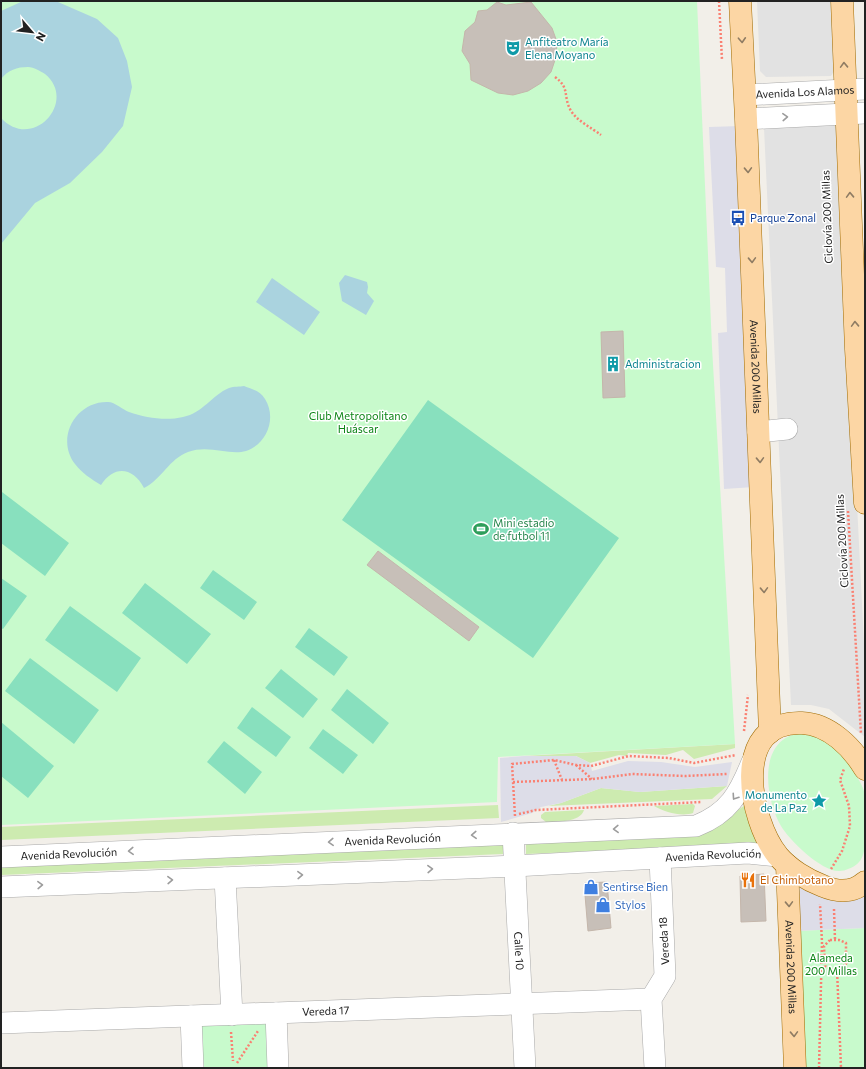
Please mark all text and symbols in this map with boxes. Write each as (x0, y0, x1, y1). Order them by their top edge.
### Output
north arrow (12, 12, 52, 52)
text: N (34, 30, 49, 44)
place label: Anfiteatro María Elena Moyano (525, 35, 609, 61)
one-way arrow (737, 37, 746, 43)
theatre icon: Anfiteatro María Elena Moyano (504, 39, 522, 57)
one-way arrow (840, 62, 849, 68)
street label: Avenida Los Alamos (755, 83, 855, 100)
one-way arrow (782, 113, 788, 121)
one-way arrow (744, 167, 753, 173)
street label: Ciclovía 200 Millas (818, 170, 835, 264)
one-way arrow (846, 192, 855, 198)
bus stop icon: Parque Zonal (729, 209, 747, 227)
place label: Parque Zonal (750, 211, 816, 224)
one-way arrow (748, 257, 756, 263)
street label: Avenida 200 Millas (748, 319, 765, 414)
one-way arrow (851, 321, 859, 327)
building icon: Administracion (604, 355, 622, 373)
place label: Administracion (625, 357, 701, 370)
park label: Club Metropolitano Huáscar (309, 409, 408, 435)
one-way arrow (755, 457, 764, 463)
street label: Ciclovía 200 Millas (833, 494, 850, 588)
place label: Mini estadio de futbol 11 (493, 516, 555, 542)
sports icon: Mini estadio de futbol 11 (472, 520, 490, 538)
one-way arrow (760, 587, 769, 593)
place label: Monumento de La Paz (745, 788, 808, 814)
place icon: Monumento de La Paz (810, 792, 828, 810)
one-way arrow (732, 793, 740, 800)
one-way arrow (613, 825, 619, 833)
street label: Avenida Revolución (344, 830, 441, 848)
one-way arrow (471, 831, 477, 840)
one-way arrow (328, 837, 334, 846)
street label: Avenida Revolución (20, 845, 117, 862)
one-way arrow (128, 846, 134, 855)
street label: Avenida Revolución (665, 846, 762, 864)
one-way arrow (427, 865, 433, 873)
one-way arrow (297, 870, 303, 879)
restaurant icon: El Chimbotano (739, 871, 757, 889)
place label: El Chimbotano (760, 873, 834, 886)
one-way arrow (167, 876, 173, 884)
shop icon: Sentirse Bien (582, 878, 600, 896)
place label: Sentirse Bien (603, 880, 668, 893)
one-way arrow (37, 881, 43, 890)
shop icon: Stylos (594, 896, 612, 914)
place label: Stylos (615, 898, 646, 911)
one-way arrow (784, 901, 793, 907)
street label: Vereda 18 (656, 916, 671, 965)
street label: Avenida 200 Millas (783, 920, 800, 1014)
street label: Calle 10 (512, 931, 527, 970)
park label: Alameda 200 Millas (805, 951, 857, 977)
street label: Vereda 17 (302, 1003, 350, 1018)
one-way arrow (790, 1031, 798, 1037)

